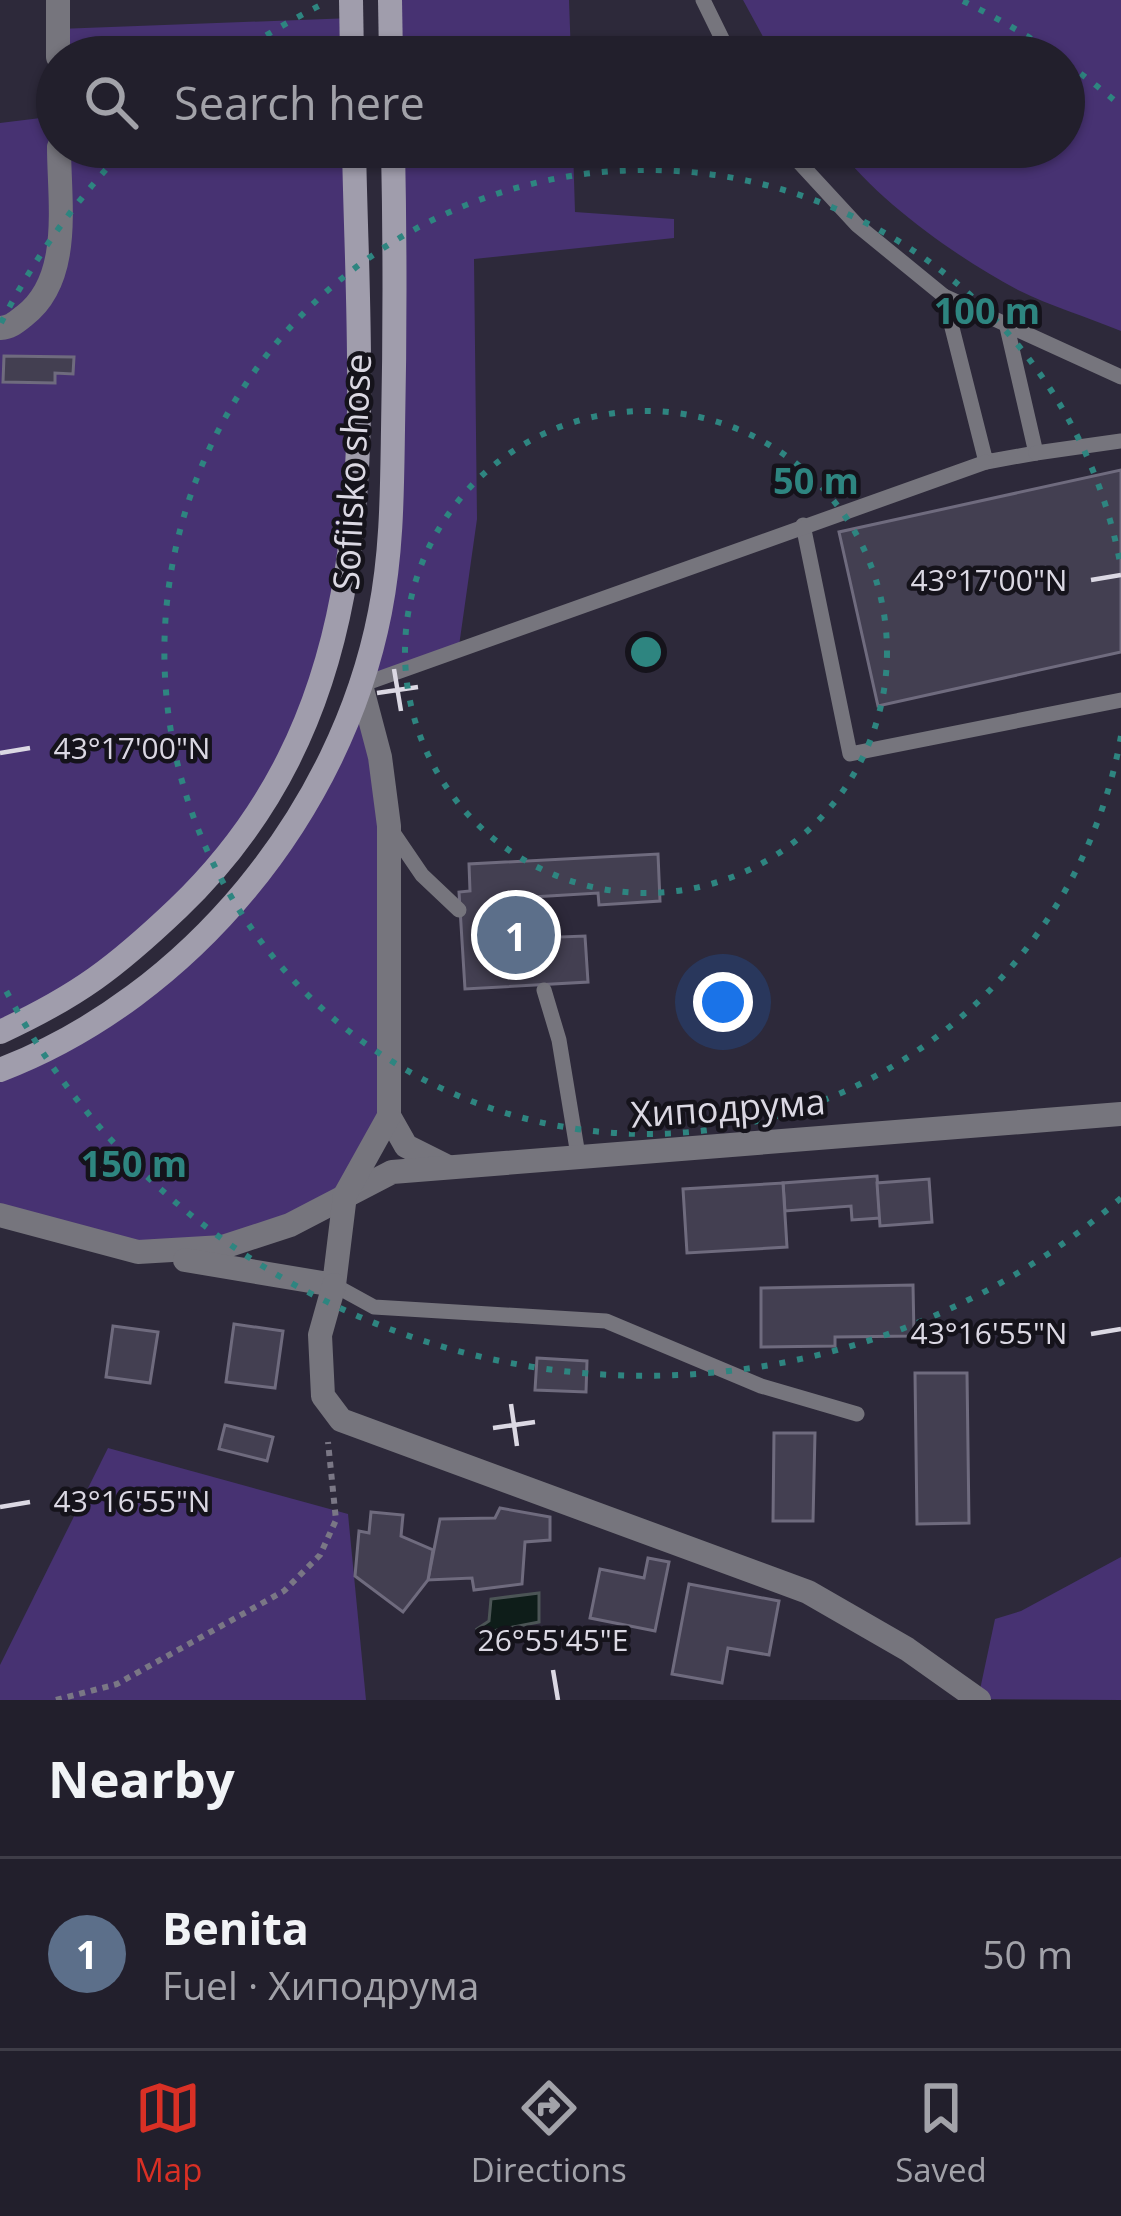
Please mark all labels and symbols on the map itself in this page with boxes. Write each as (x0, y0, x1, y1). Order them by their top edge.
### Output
text: 100 m (934, 286, 1040, 335)
street label: Sofiisko shose (321, 352, 382, 592)
text: 50 m (773, 456, 859, 505)
text: 43°17'00"N (911, 559, 1067, 600)
centre of rings (625, 631, 667, 673)
text: 43°17'00"N (54, 727, 210, 768)
pin: 1 (477, 890, 555, 980)
your location (693, 972, 753, 1032)
street label: Хиподрума (629, 1076, 827, 1139)
text: 150 m (81, 1139, 187, 1188)
text: 43°16'55"N (911, 1312, 1067, 1353)
text: 43°16'55"N (54, 1480, 210, 1521)
text: 26°55'45"E (478, 1619, 628, 1660)

